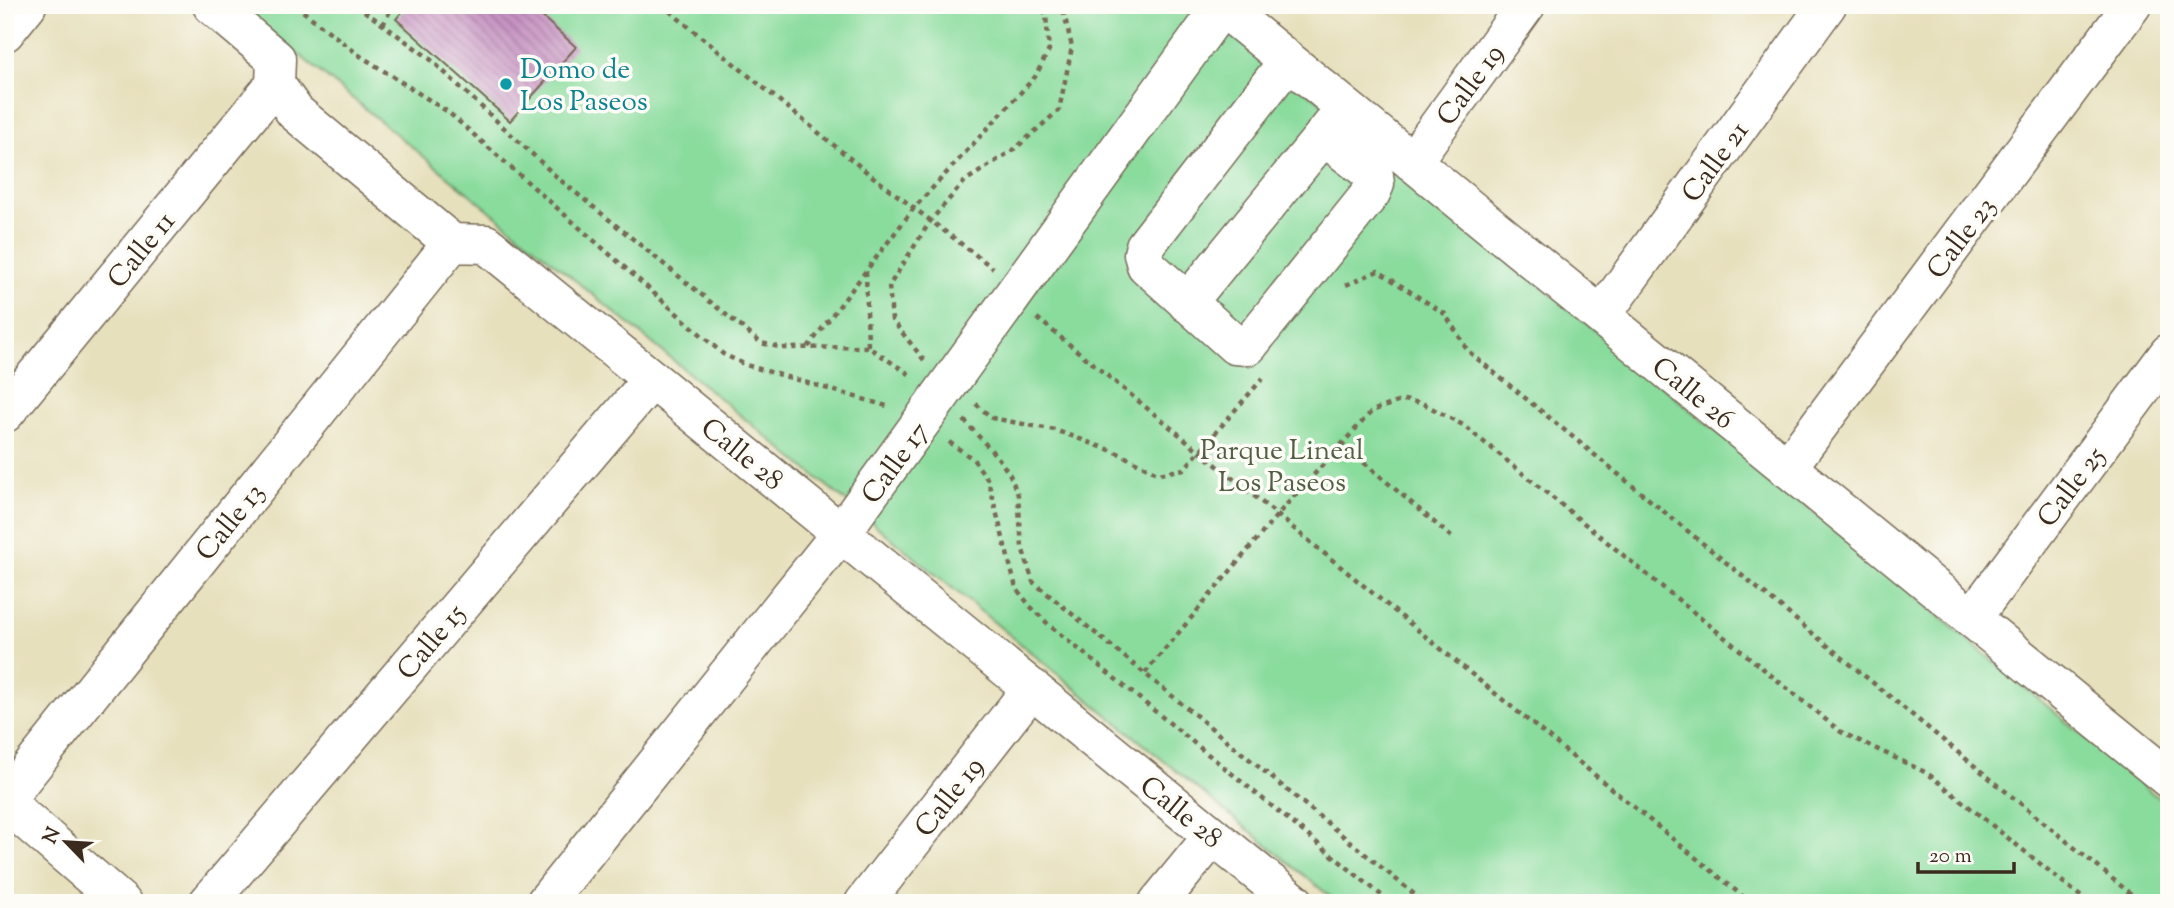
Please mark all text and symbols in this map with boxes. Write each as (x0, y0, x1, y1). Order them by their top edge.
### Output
street label: Calle 19 (1428, 37, 1515, 135)
place label: Domo de Los Paseos (520, 51, 648, 123)
marker: Domo de Los Paseos (498, 76, 514, 92)
street label: Calle 21 (1673, 114, 1760, 212)
street label: Calle 23 (1918, 189, 2007, 288)
street label: Calle 11 (99, 204, 186, 298)
street label: Calle 26 (1642, 348, 1742, 440)
street label: Calle 28 (691, 409, 791, 501)
street label: Calle 17 (853, 414, 940, 513)
park label: Parque Lineal Los Paseos (1200, 432, 1364, 504)
street label: Calle 25 (2029, 439, 2116, 537)
street label: Calle 13 (187, 475, 275, 571)
street label: Calle 15 (389, 596, 476, 690)
street label: Calle 19 (906, 749, 995, 847)
street label: Calle 28 (1130, 767, 1230, 859)
north arrow (32, 806, 102, 876)
text: N (37, 823, 68, 848)
scale bar (1918, 831, 2015, 875)
text: 20 m (1929, 842, 1972, 872)

